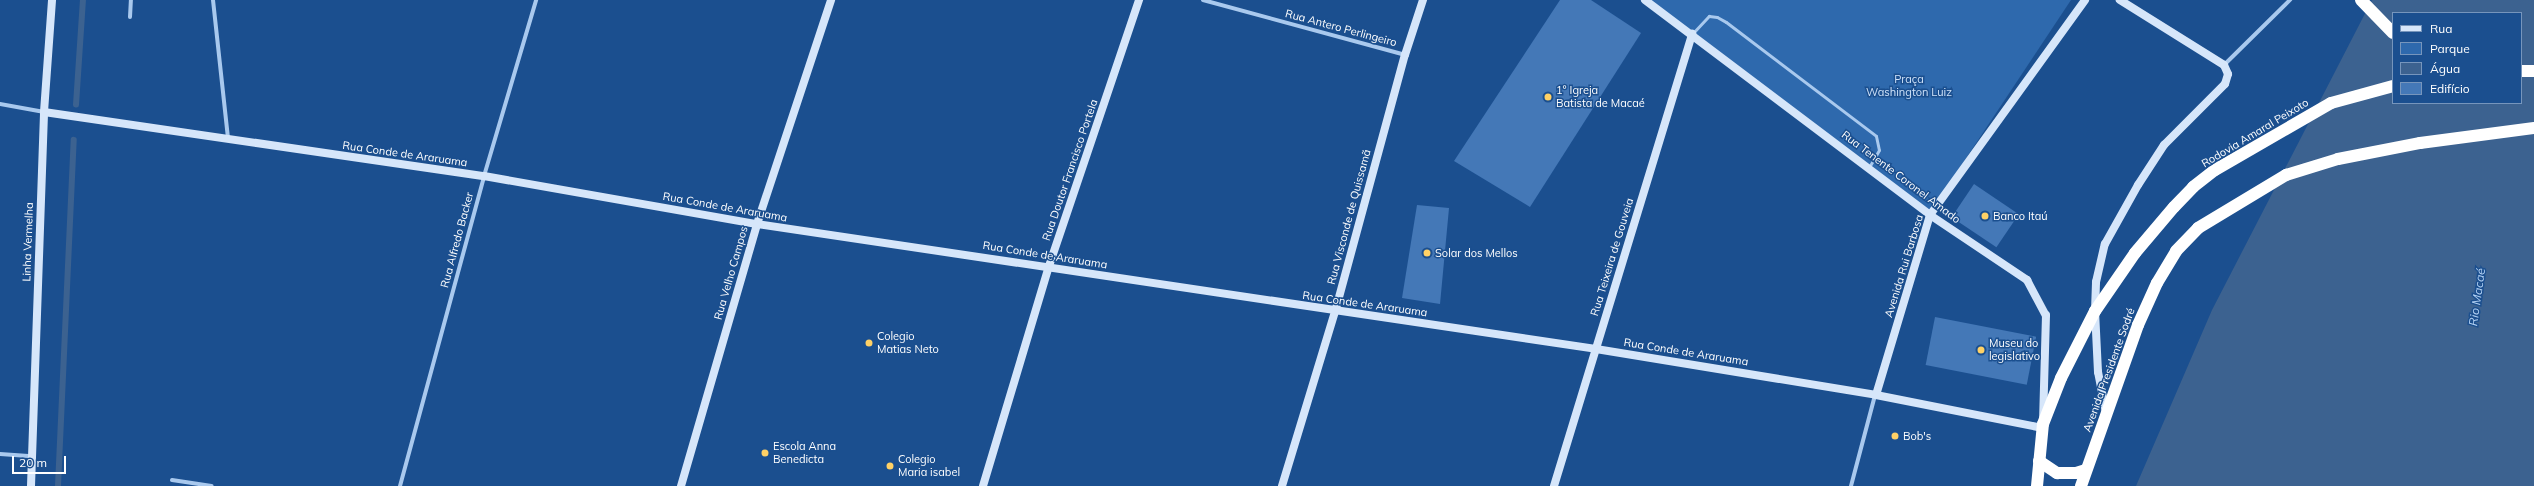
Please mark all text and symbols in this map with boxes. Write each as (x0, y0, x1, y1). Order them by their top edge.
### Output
street label: Rua Antero Perlingeiro (1284, 7, 1398, 49)
legend (2392, 12, 2522, 104)
text: Rua (2430, 21, 2452, 36)
text: Parque (2430, 41, 2470, 56)
text: Água (2430, 61, 2460, 76)
park label: Praça Washington Luiz (1866, 73, 1952, 99)
text: Edifício (2430, 81, 2470, 96)
place label: 1° Igreja Batista de Macaé (1556, 84, 1645, 110)
marker: 1° Igreja Batista de Macaé (1543, 92, 1553, 102)
street label: Rodovia Amaral Peixoto (2199, 96, 2311, 170)
street label: Rua Doutor Francisco Portela (1040, 98, 1100, 242)
street label: Rua Tenente Coronel Amado (1839, 128, 1963, 226)
street label: Rua Conde de Araruama (342, 139, 468, 169)
street label: Rua Visconde de Quissamã (1325, 148, 1373, 286)
street label: Rua Conde de Araruama (662, 190, 788, 224)
street label: Rua Alfredo Backer (438, 191, 476, 289)
street label: Rua Teixeira de Gouveia (1588, 196, 1636, 318)
street label: Linha Vermelha (20, 202, 36, 282)
place label: Banco Itaú (1993, 209, 2048, 223)
marker: Banco Itaú (1980, 211, 1990, 221)
street label: Avenida Rui Barbosa (1882, 213, 1926, 319)
street label: Rua Velho Campos (711, 225, 751, 321)
street label: Rua Conde de Araruama (982, 239, 1108, 271)
place label: Solar dos Mellos (1435, 246, 1518, 260)
marker: Solar dos Mellos (1422, 248, 1432, 258)
water label: Rio Macaé (2466, 267, 2488, 327)
street label: Rua Conde de Araruama (1302, 289, 1428, 319)
street label: Avenida Presidente Sodré (2080, 306, 2138, 434)
place label: Colegio Matias Neto (877, 330, 939, 356)
street label: Rua Conde de Araruama (1623, 336, 1749, 368)
place label: Museu do legislativo (1989, 337, 2040, 363)
marker: Colegio Matias Neto (864, 338, 874, 348)
marker: Museu do legislativo (1976, 345, 1986, 355)
place label: Bob's (1903, 429, 1931, 443)
marker: Bob's (1890, 431, 1900, 441)
place label: Escola Anna Benedicta (773, 440, 836, 466)
scale bar (14, 448, 68, 474)
marker: Escola Anna Benedicta (760, 448, 770, 458)
place label: Colegio Maria isabel (898, 453, 960, 479)
text: 20 m (19, 455, 47, 470)
marker: Colegio Maria isabel (885, 461, 895, 471)

